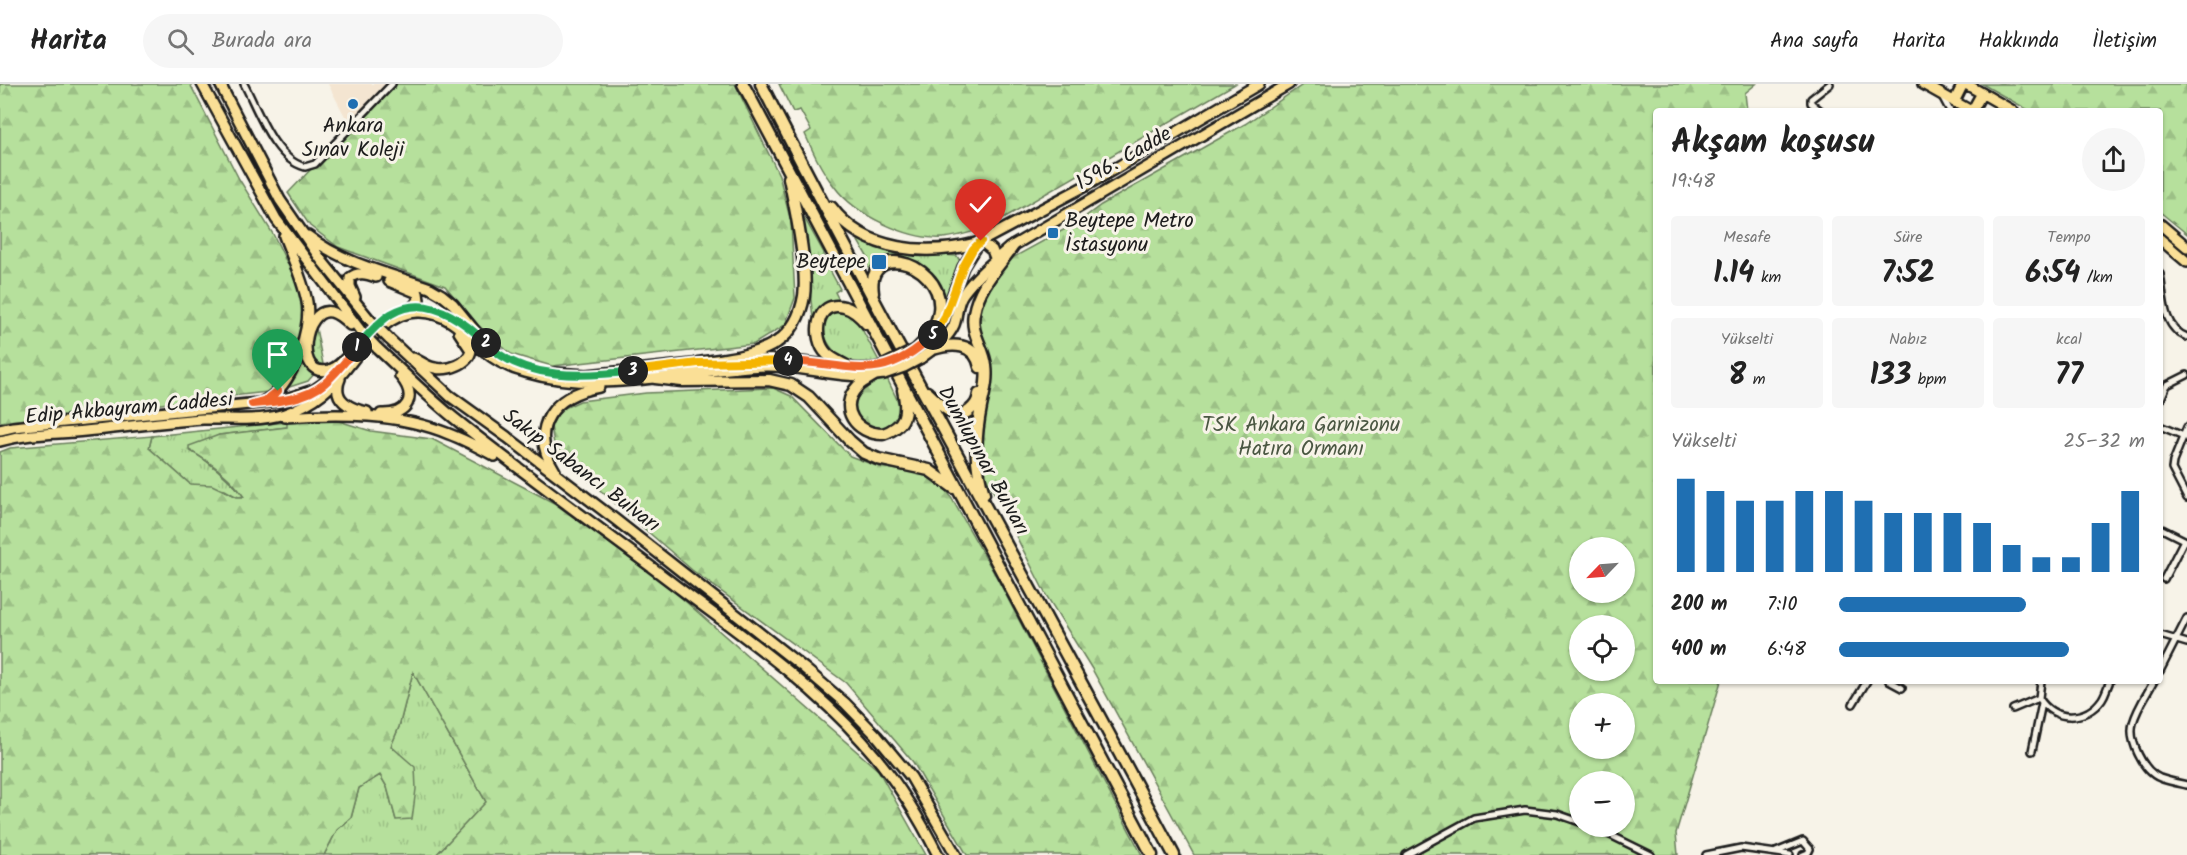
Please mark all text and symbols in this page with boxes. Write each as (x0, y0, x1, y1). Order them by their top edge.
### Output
search box (143, 14, 563, 68)
text: Harita (30, 19, 107, 64)
text: Burada ara (212, 24, 312, 59)
icon: search (164, 25, 197, 58)
text: Ana sayfa (1770, 25, 1859, 58)
text: Harita (1892, 25, 1946, 58)
text: Hakkında (1979, 25, 2059, 58)
text: İletişim (2092, 25, 2157, 58)
marker: Ankara Sınav Koleji (346, 97, 360, 111)
place label: Ankara Sınav Koleji (302, 110, 405, 167)
text: Akşam koşusu (1671, 117, 1874, 170)
street label: 1596. Cadde (1070, 118, 1179, 200)
button: share (2082, 128, 2145, 191)
text: 19:48 (1671, 166, 1715, 198)
pin (955, 179, 1006, 241)
icon: check (964, 188, 997, 221)
place label: Beytepe Metro İstasyonu (1065, 205, 1194, 262)
text: Mesafe (1723, 225, 1771, 250)
text: Süre (1894, 225, 1922, 250)
text: Tempo (2047, 225, 2091, 250)
marker: Beytepe Metro İstasyonu (1046, 226, 1060, 240)
place label: Beytepe (796, 246, 867, 279)
text: 1.14 (1713, 250, 1754, 298)
text: 7:52 (1881, 250, 1935, 298)
text: 6:54 (2025, 250, 2080, 298)
marker: Beytepe (870, 253, 888, 271)
text: km (1754, 265, 1781, 290)
text: /km (2080, 265, 2113, 290)
pin: 5 (918, 320, 948, 350)
text: 5 (929, 322, 937, 347)
text: Yükselti (1721, 327, 1773, 352)
text: Nabız (1889, 327, 1927, 352)
text: kcal (2056, 327, 2082, 352)
pin: 2 (471, 328, 501, 358)
pin (252, 329, 303, 391)
text: 2 (481, 330, 491, 355)
pin: 1 (342, 332, 372, 362)
text: 1 (355, 334, 359, 359)
icon: arrive (261, 338, 294, 371)
pin: 4 (773, 346, 803, 376)
text: 4 (784, 348, 792, 373)
text: 8 (1729, 352, 1746, 400)
text: 133 (1869, 352, 1911, 400)
text: 77 (2055, 352, 2083, 400)
pin: 3 (618, 356, 648, 386)
text: 3 (629, 358, 637, 383)
text: m (1746, 367, 1765, 392)
text: bpm (1911, 367, 1947, 392)
street label: Dumlupınar Bulvarı (928, 380, 1038, 542)
street label: Edip Akbayram Caddesi (24, 383, 235, 435)
street label: Sakıp Sabancı Bulvarı (495, 400, 667, 542)
park label: TSK Ankara Garnizonu Hatıra Ormanı (1202, 409, 1400, 466)
text: Yükselti (1671, 426, 1736, 458)
text: 25–32 m (2063, 426, 2145, 458)
north arrow (1569, 537, 1635, 603)
map controls (1569, 537, 1635, 837)
text: 200 m (1671, 589, 1727, 621)
text: 7:10 (1767, 589, 1797, 621)
button: locate (1569, 615, 1635, 681)
text: 400 m (1671, 634, 1727, 666)
text: 6:48 (1767, 634, 1806, 666)
button: + (1569, 693, 1635, 759)
button: − (1569, 771, 1635, 837)

